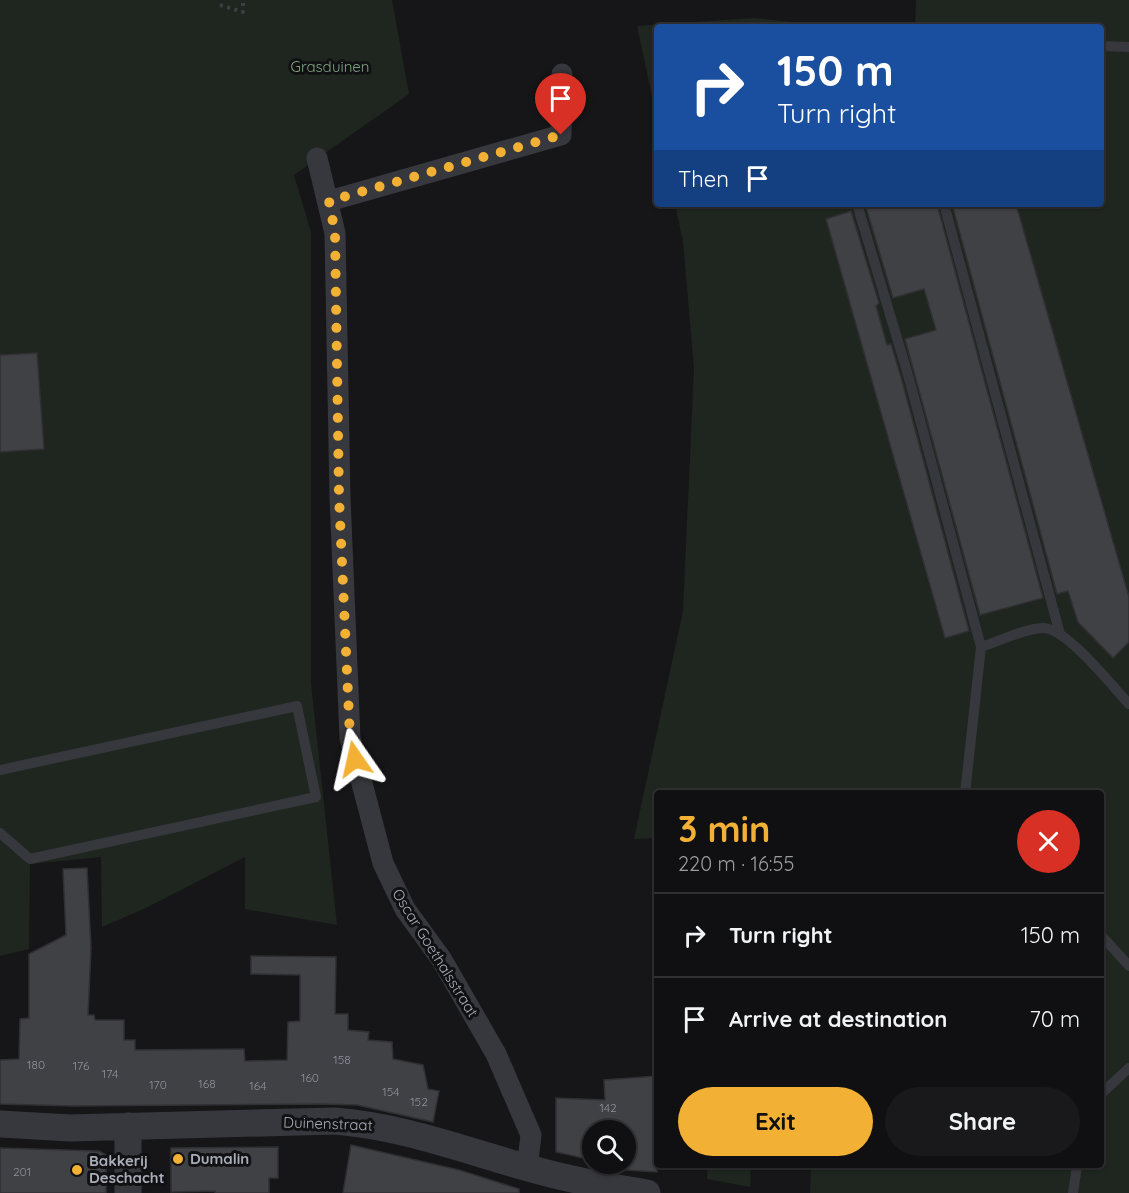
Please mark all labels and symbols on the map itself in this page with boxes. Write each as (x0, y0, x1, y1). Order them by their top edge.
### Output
park label: Grasduinen (290, 57, 370, 76)
pin (535, 73, 586, 135)
position arrow (323, 727, 387, 791)
street label: Oscar Goethalsstraat (388, 885, 483, 1020)
house number: 158 (333, 1052, 351, 1067)
house number: 180 (27, 1057, 45, 1072)
house number: 176 (73, 1058, 90, 1073)
house number: 174 (102, 1066, 118, 1081)
house number: 160 (301, 1070, 319, 1085)
house number: 168 (198, 1076, 216, 1091)
house number: 170 (149, 1077, 167, 1092)
house number: 164 (249, 1078, 267, 1093)
house number: 154 (382, 1084, 400, 1099)
house number: 152 (410, 1094, 428, 1109)
house number: 142 (599, 1100, 617, 1115)
street label: Duinenstraat (283, 1112, 373, 1135)
place label: Dumalin (190, 1149, 249, 1168)
place label: Bakkerij Deschacht (89, 1151, 165, 1187)
marker: Dumalin (171, 1152, 185, 1166)
marker: Bakkerij Deschacht (70, 1163, 84, 1177)
house number: 201 (13, 1164, 31, 1179)

